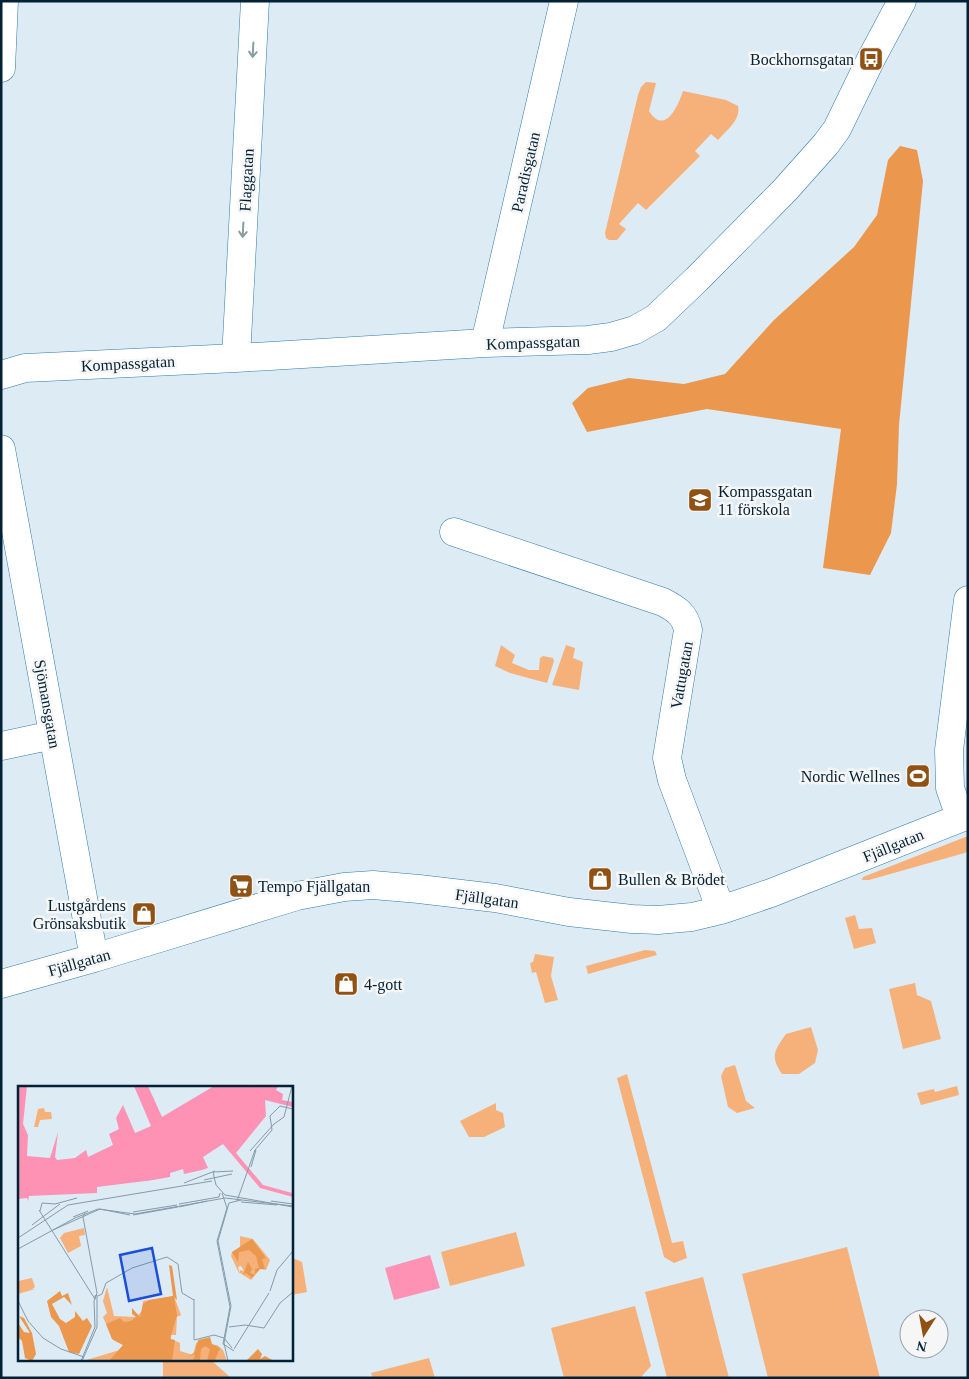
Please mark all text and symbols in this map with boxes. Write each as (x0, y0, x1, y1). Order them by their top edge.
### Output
one-way arrow (248, 42, 257, 58)
bus stop icon: Bockhornsgatan (858, 46, 884, 72)
place label: Bockhornsgatan (750, 51, 854, 69)
street label: Paradisgatan (508, 130, 544, 214)
street label: Flaggatan (236, 148, 258, 212)
one-way arrow (239, 221, 248, 237)
street label: Kompassgatan (486, 332, 580, 354)
street label: Kompassgatan (81, 353, 176, 375)
place label: Kompassgatan 11 förskola (718, 483, 812, 518)
school or university icon: Kompassgatan 11 förskola (687, 487, 713, 513)
street label: Vattugatan (667, 640, 697, 710)
street label: Sjömansgatan (30, 658, 64, 750)
sports icon: Nordic Wellnes (905, 763, 931, 789)
place label: Nordic Wellnes (801, 768, 900, 785)
street label: Fjällgatan (860, 826, 926, 866)
shop icon: Bullen & Brödet (587, 866, 613, 892)
place label: Bullen & Brödet (618, 871, 725, 888)
supermarket icon: Tempo Fjällgatan (228, 873, 254, 899)
place label: Tempo Fjällgatan (258, 878, 370, 896)
street label: Fjällgatan (454, 886, 520, 912)
place label: Lustgårdens Grönsaksbutik (33, 897, 126, 932)
shop icon: Lustgårdens Grönsaksbutik (131, 901, 157, 927)
street label: Fjällgatan (46, 945, 113, 980)
shop icon: 4-gott (333, 971, 359, 997)
place label: 4-gott (364, 976, 403, 994)
inset map (18, 1086, 292, 1362)
north arrow (899, 1309, 949, 1359)
text: N (915, 1338, 928, 1355)

